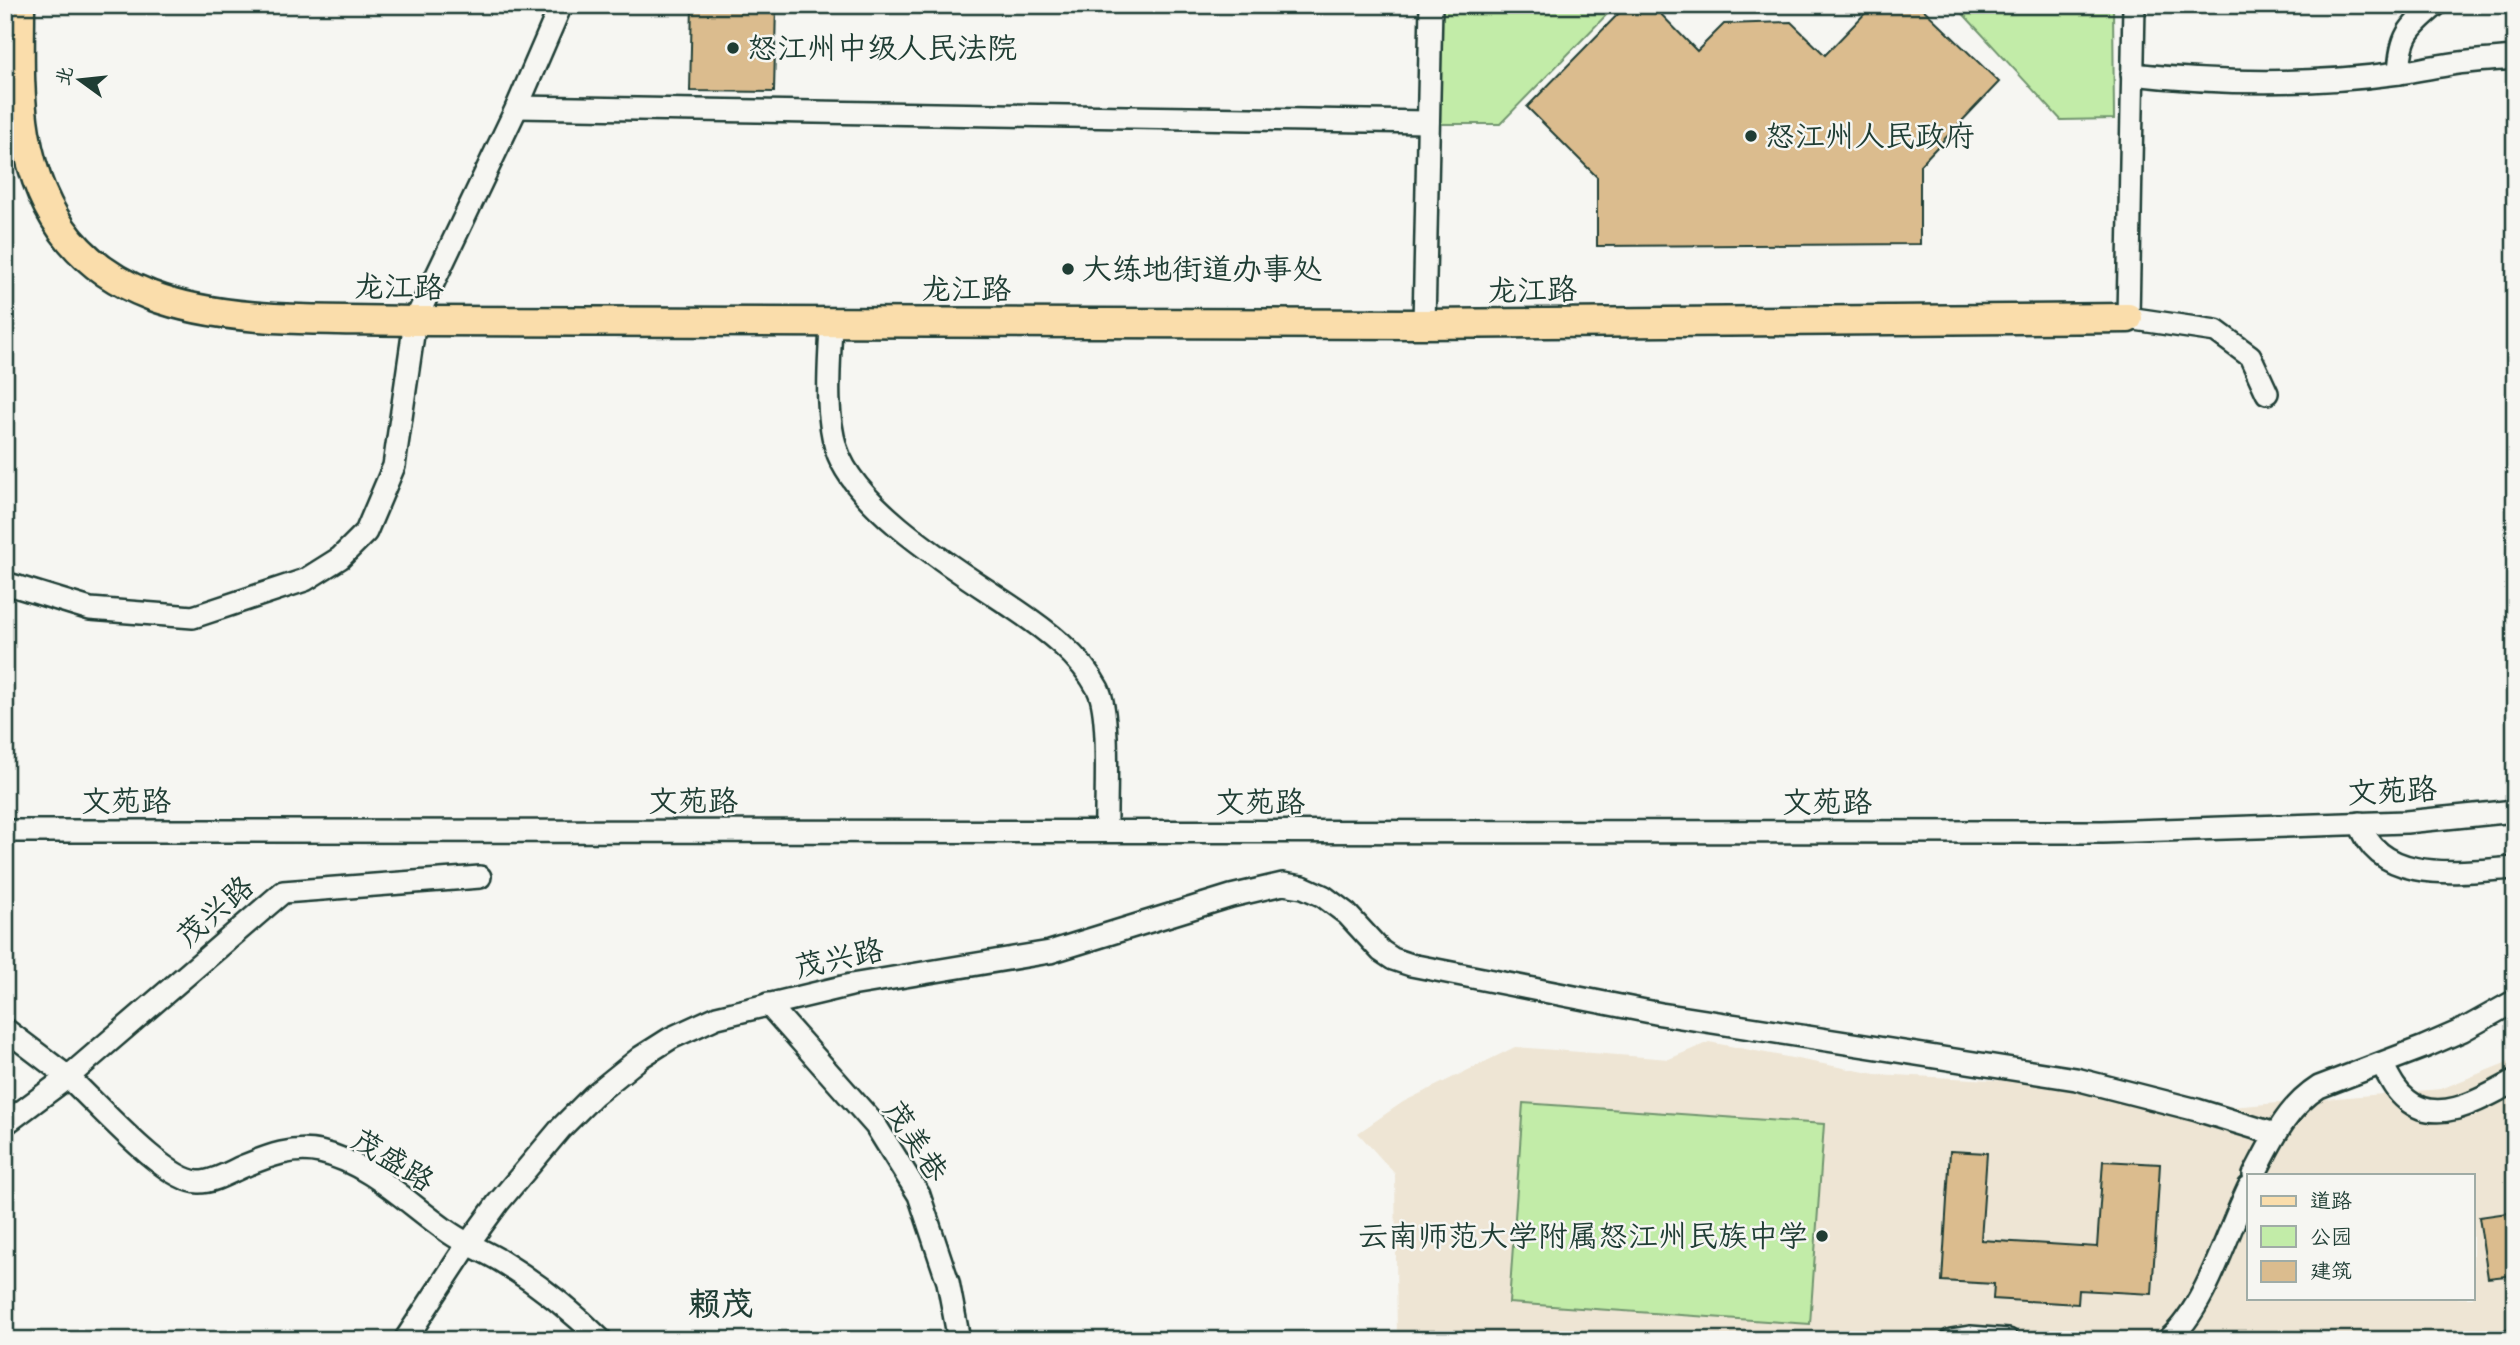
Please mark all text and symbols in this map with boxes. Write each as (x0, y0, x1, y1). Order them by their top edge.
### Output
place label: 怒江州中级人民法院 (747, 29, 1017, 73)
marker: 怒江州中级人民法院 (725, 40, 741, 56)
north arrow (46, 46, 116, 116)
text: 北 (50, 64, 81, 89)
place label: 怒江州人民政府 (1765, 117, 1975, 161)
marker: 怒江州人民政府 (1743, 128, 1759, 144)
place label: 大练地街道办事处 (1082, 250, 1322, 294)
marker: 大练地街道办事处 (1060, 261, 1076, 277)
street label: 龙江路 (354, 267, 444, 313)
street label: 龙江路 (921, 270, 1011, 314)
street label: 龙江路 (1487, 270, 1577, 316)
street label: 文苑路 (2346, 770, 2438, 818)
street label: 文苑路 (81, 782, 171, 826)
street label: 文苑路 (648, 782, 738, 826)
street label: 文苑路 (1215, 783, 1305, 827)
street label: 文苑路 (1782, 783, 1872, 827)
street label: 茂兴路 (169, 867, 265, 959)
street label: 茂兴路 (791, 930, 888, 992)
street label: 茂美巷 (871, 1093, 956, 1192)
street label: 茂盛路 (342, 1120, 441, 1205)
legend (2247, 1174, 2474, 1300)
text: 道路 (2310, 1188, 2352, 1218)
place label: 云南师范大学附属怒江州民族中学 (1358, 1217, 1808, 1261)
text: 公园 (2310, 1224, 2352, 1254)
marker: 云南师范大学附属怒江州民族中学 (1814, 1228, 1830, 1244)
text: 建筑 (2310, 1258, 2352, 1288)
district label: 赖茂 (688, 1283, 754, 1331)

